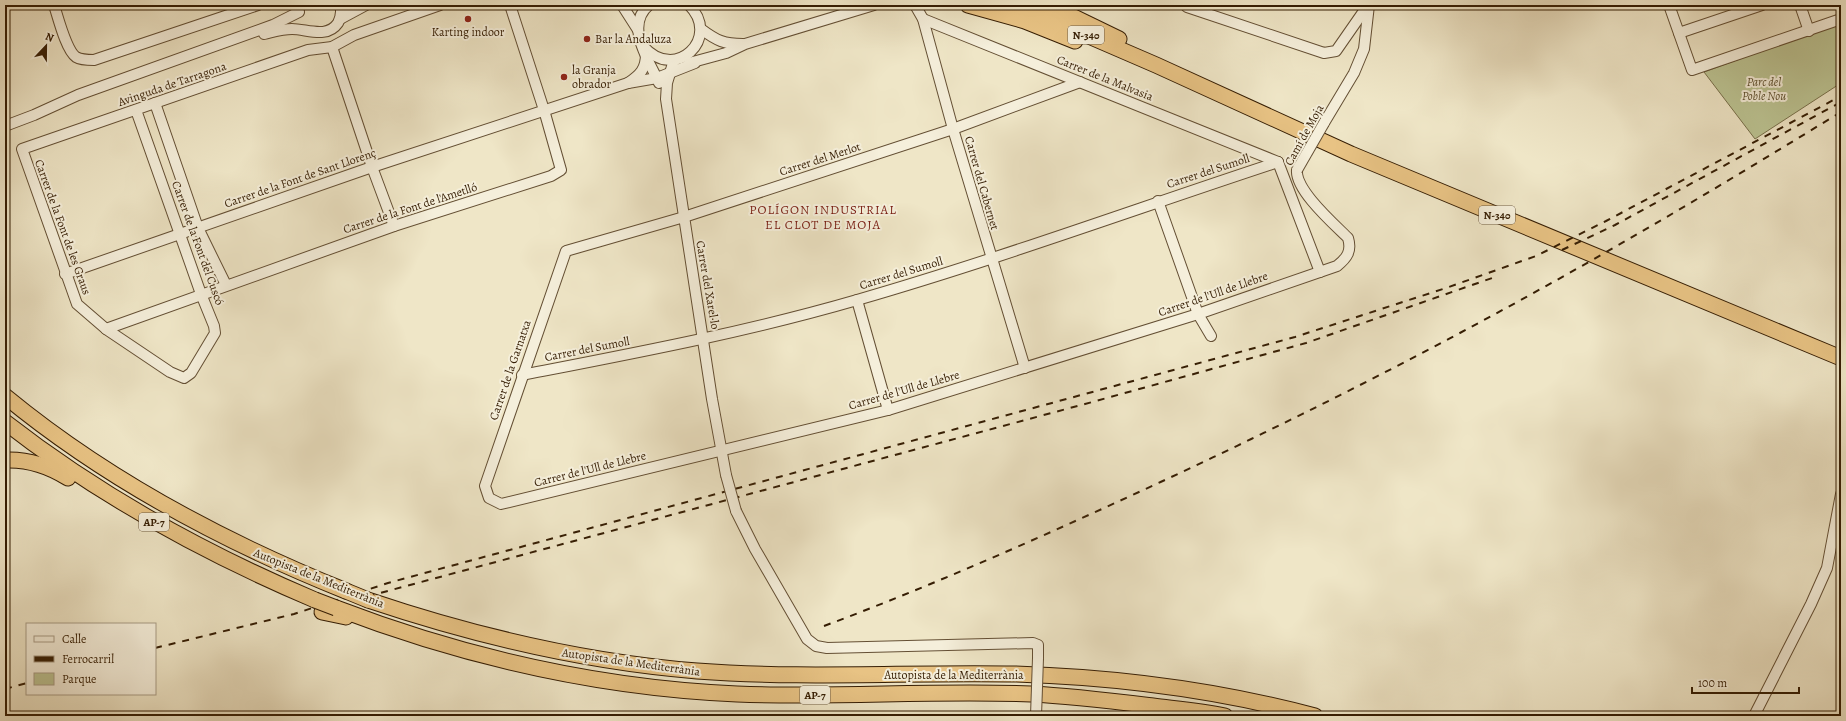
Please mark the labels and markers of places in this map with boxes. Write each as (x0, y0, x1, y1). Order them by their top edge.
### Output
marker: Karting indoor (463, 14, 473, 24)
place label: Karting indoor (432, 24, 505, 40)
place label: Bar la Andaluza (595, 31, 672, 47)
marker: Bar la Andaluza (582, 34, 592, 44)
place label: la Granja obrador (572, 62, 616, 92)
marker: la Granja obrador (559, 72, 569, 82)

